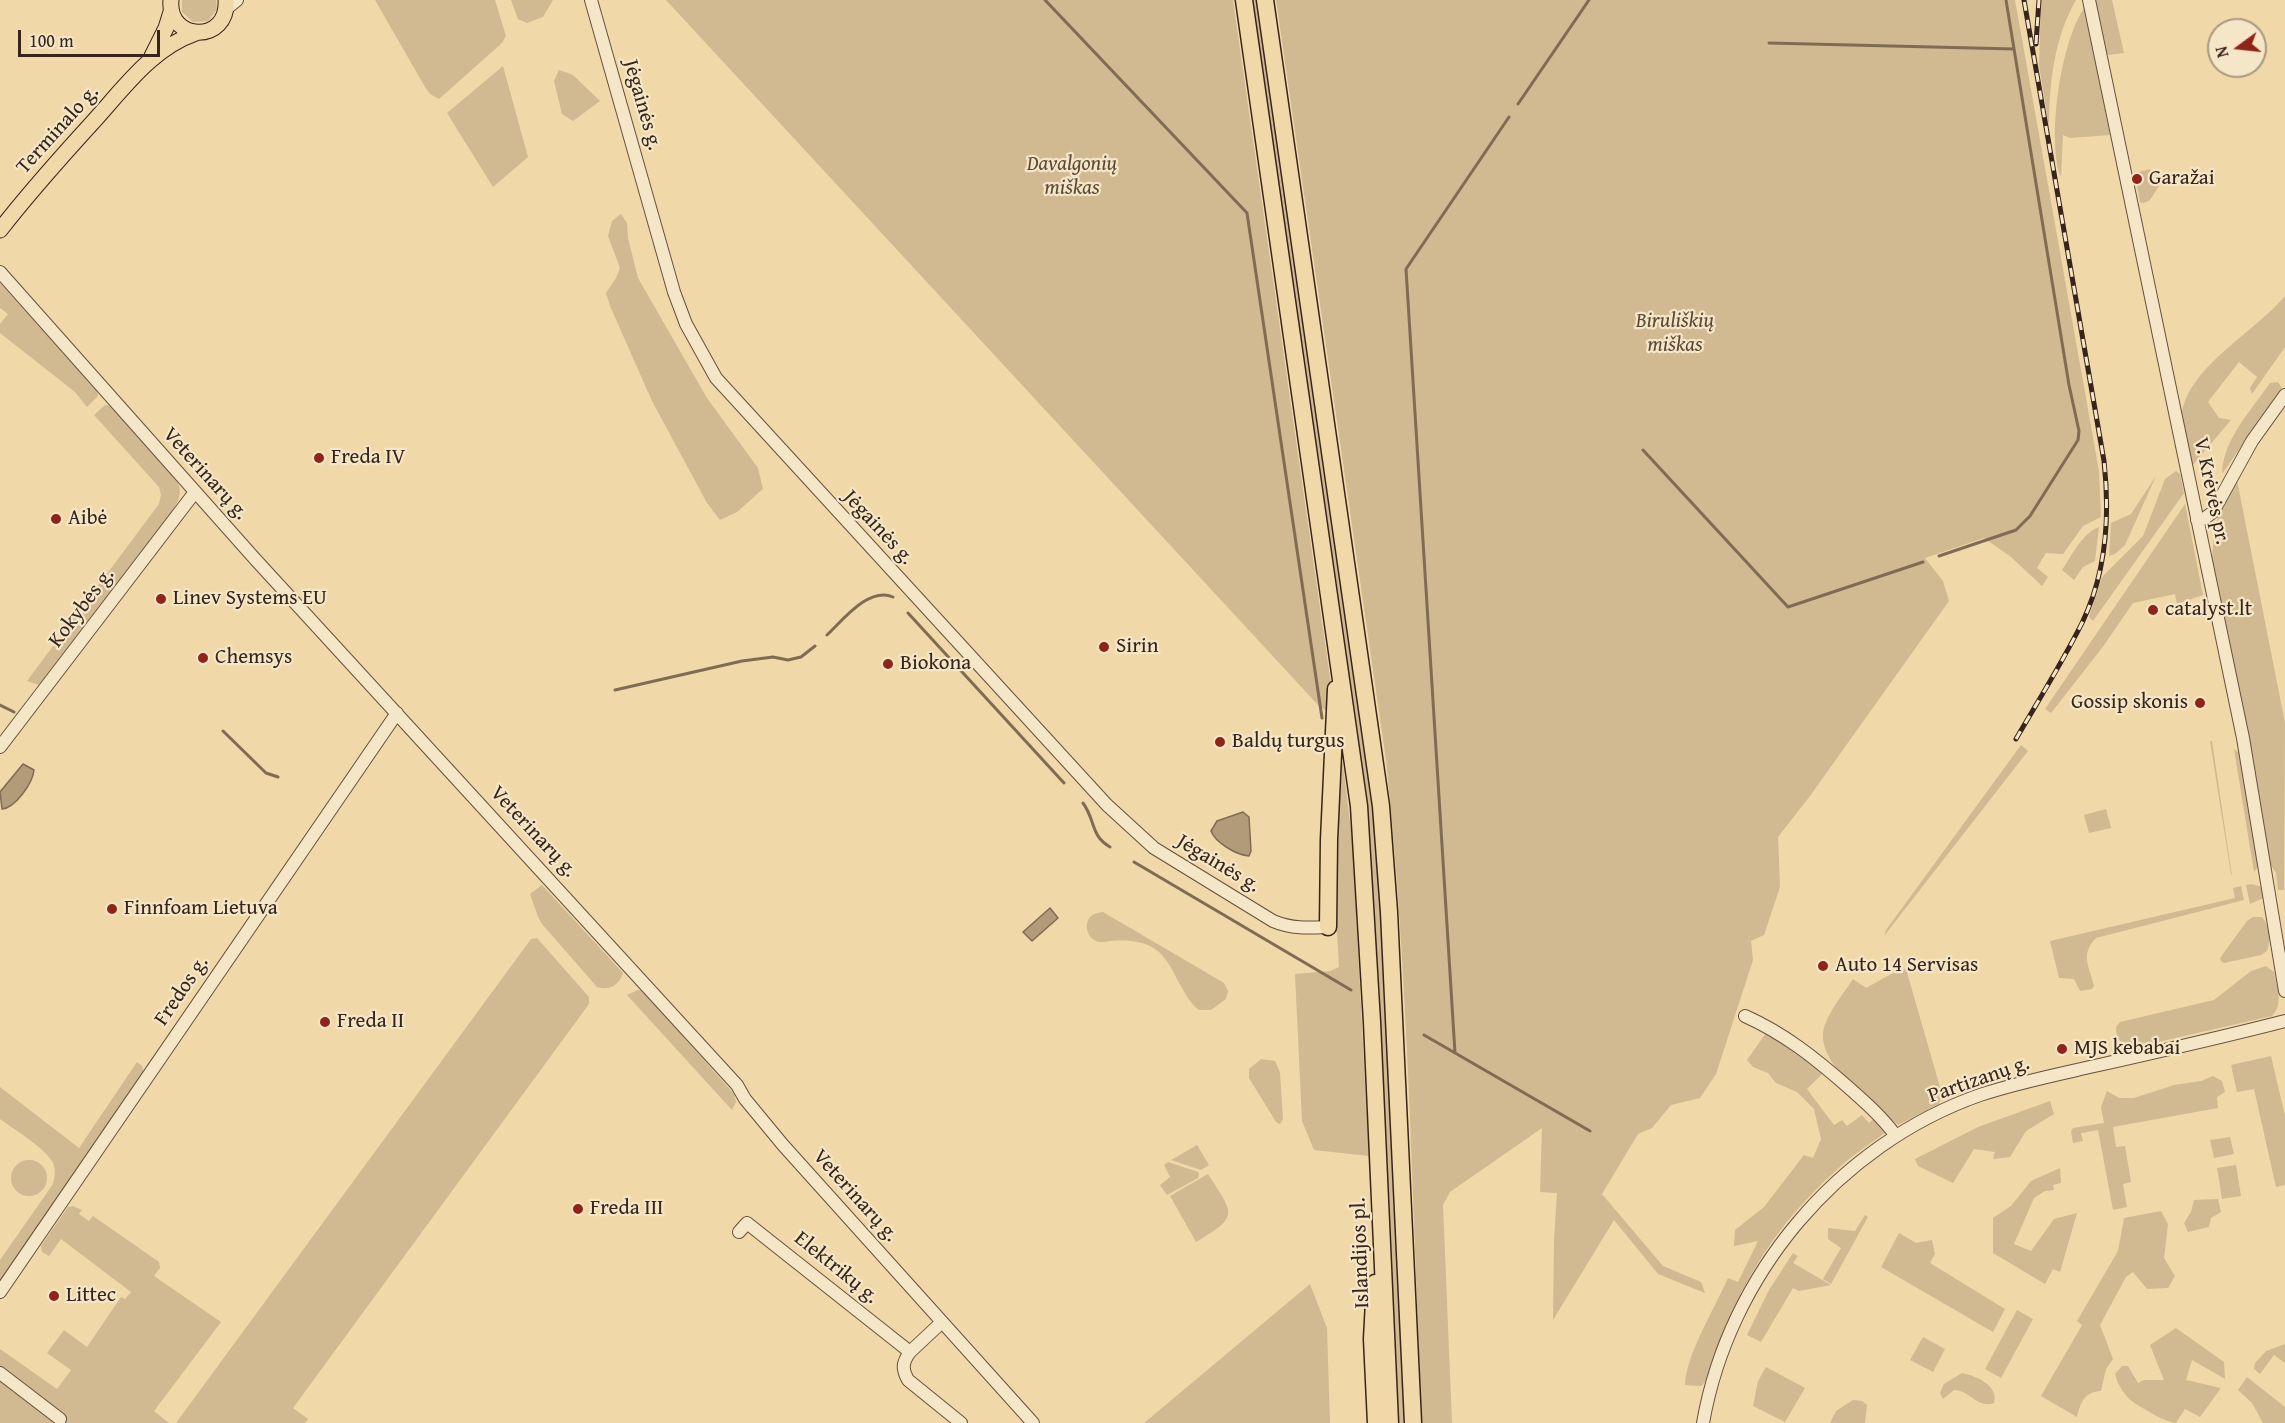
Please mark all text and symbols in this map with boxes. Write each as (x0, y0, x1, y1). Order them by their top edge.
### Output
scale bar (21, 18, 164, 56)
north arrow (2207, 18, 2267, 78)
text: 100 m (29, 27, 74, 54)
text: N (2209, 44, 2235, 60)
street label: Jėgainės g. (617, 57, 667, 153)
street label: Terminalo g. (11, 80, 105, 180)
park label: Davalgonių miškas (1027, 152, 1117, 202)
place label: Garažai (2149, 166, 2215, 192)
marker: Garažai (2130, 172, 2144, 186)
park label: Biruliškių miškas (1636, 309, 1714, 359)
street label: Veterinarų g. (157, 422, 253, 526)
street label: V. Krėvės pr. (2187, 435, 2235, 547)
place label: Freda IV (331, 445, 405, 471)
marker: Freda IV (312, 451, 326, 465)
street label: Jėgainės g. (837, 485, 919, 571)
place label: Aibė (68, 506, 107, 532)
marker: Aibė (49, 512, 63, 526)
street label: Kokybės g. (44, 563, 120, 653)
place label: Linev Systems EU (173, 586, 327, 612)
marker: Linev Systems EU (154, 592, 168, 606)
place label: catalyst.lt (2165, 597, 2252, 623)
marker: catalyst.lt (2146, 603, 2160, 617)
place label: Sirin (1116, 634, 1158, 660)
marker: Sirin (1097, 640, 1111, 654)
place label: Chemsys (215, 645, 292, 671)
marker: Chemsys (196, 651, 210, 665)
place label: Biokona (900, 651, 971, 677)
marker: Biokona (881, 657, 895, 671)
place label: Gossip skonis (2071, 690, 2188, 716)
marker: Gossip skonis (2193, 696, 2207, 710)
place label: Baldų turgus (1232, 729, 1344, 755)
marker: Baldų turgus (1213, 735, 1227, 749)
street label: Veterinarų g. (484, 781, 582, 883)
street label: Jėgainės g. (1172, 829, 1264, 899)
place label: Finnfoam Lietuva (124, 896, 278, 922)
marker: Finnfoam Lietuva (105, 902, 119, 916)
street label: Fredos g. (150, 951, 214, 1031)
place label: Auto 14 Servisas (1835, 953, 1978, 979)
marker: Auto 14 Servisas (1816, 959, 1830, 973)
place label: Freda II (337, 1009, 404, 1035)
marker: Freda II (318, 1015, 332, 1029)
place label: MJS kebabai (2074, 1036, 2180, 1062)
marker: MJS kebabai (2055, 1042, 2069, 1056)
street label: Partizanų g. (1925, 1051, 2033, 1109)
street label: Veterinarų g. (807, 1144, 903, 1248)
place label: Freda III (590, 1196, 664, 1222)
street label: Islandijos pl. (1346, 1197, 1376, 1309)
marker: Freda III (571, 1202, 585, 1216)
street label: Elektrikų g. (789, 1226, 883, 1310)
place label: Littec (66, 1283, 116, 1309)
marker: Littec (47, 1289, 61, 1303)

